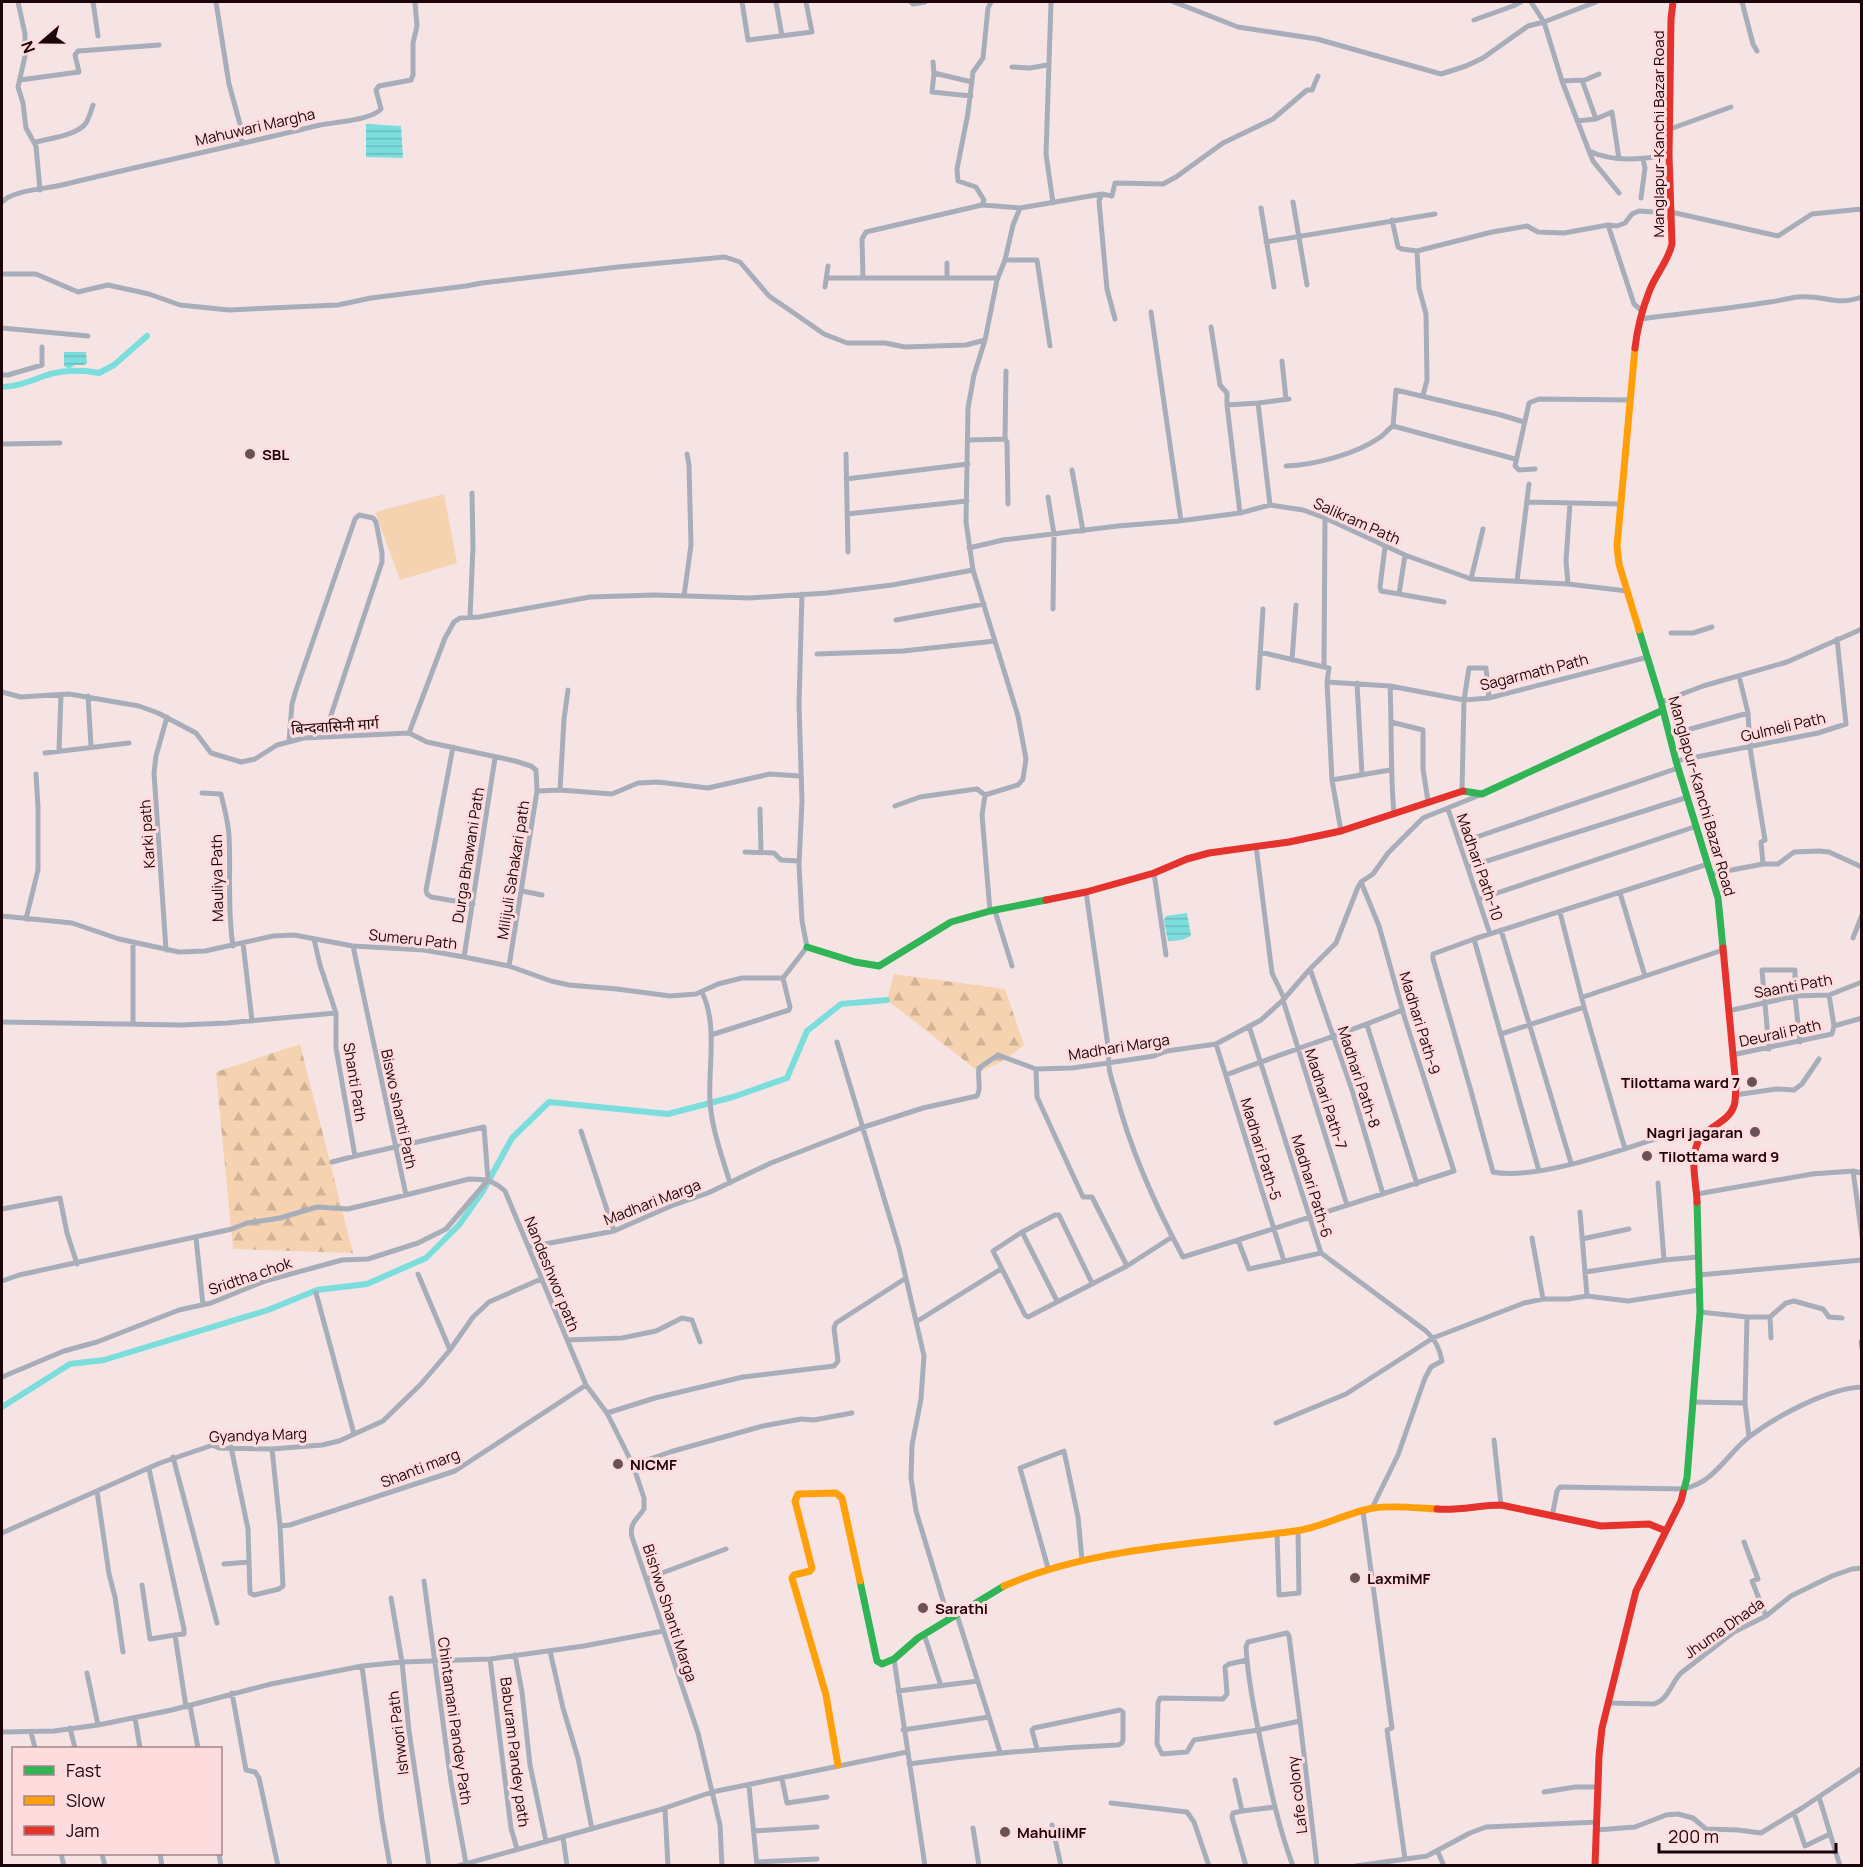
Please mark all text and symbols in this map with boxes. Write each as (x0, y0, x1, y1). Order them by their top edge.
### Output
north arrow (12, 12, 72, 72)
street label: Manglapur-Kanchi Bazar Road (1648, 30, 1669, 238)
text: N (16, 38, 40, 56)
street label: Mahuwari Margha (193, 103, 317, 151)
place label: SBL (262, 444, 289, 465)
marker: SBL (243, 447, 257, 461)
street label: Salikram Path (1310, 492, 1404, 550)
street label: Sagarmath Path (1478, 648, 1591, 696)
street label: Manglapur-Kanchi Bazar Road (1663, 694, 1741, 898)
street label: Gulmeli Path (1739, 707, 1828, 747)
street label: बिन्दवासिनी मार्ग (290, 712, 381, 740)
street label: Durga Bhawani Path (447, 786, 489, 924)
street label: Karki path (134, 799, 160, 869)
street label: Milijuli Sahakari path (492, 799, 534, 941)
street label: Madhari Path-10 (1452, 811, 1508, 923)
street label: Mauliya Path (206, 834, 228, 922)
street label: Sumeru Path (368, 924, 458, 954)
street label: Madhari Path-9 (1394, 969, 1446, 1077)
street label: Saanti Path (1752, 969, 1834, 1003)
street label: Deurali Path (1737, 1014, 1823, 1052)
street label: Madhari Path-8 (1333, 1023, 1385, 1131)
street label: Madhari Marga (1067, 1029, 1171, 1065)
street label: Shanti Path (338, 1041, 372, 1123)
street label: Madhari Path-7 (1300, 1046, 1352, 1152)
street label: Biswo shanti Path (376, 1047, 422, 1171)
place label: Tilottama ward 7 (1621, 1072, 1740, 1093)
marker: Tilottama ward 7 (1745, 1075, 1759, 1089)
street label: Madhari Path-5 (1235, 1095, 1287, 1203)
place label: Nagri jagaran (1646, 1122, 1743, 1143)
marker: Nagri jagaran (1748, 1125, 1762, 1139)
street label: Madhari Path-6 (1286, 1132, 1338, 1240)
place label: Tilottama ward 9 (1659, 1146, 1779, 1167)
marker: Tilottama ward 9 (1640, 1149, 1654, 1163)
street label: Madhari Marga (601, 1174, 703, 1230)
street label: Nandeshwor path (519, 1213, 585, 1335)
street label: Sridtha chok (206, 1252, 295, 1300)
street label: Gyandya Marg (209, 1423, 307, 1447)
street label: Shanti marg (378, 1443, 462, 1493)
place label: NICMF (630, 1454, 677, 1475)
marker: NICMF (611, 1457, 625, 1471)
street label: Bishwo Shanti Marga (638, 1541, 702, 1685)
place label: LaxmiMF (1367, 1568, 1430, 1589)
marker: LaxmiMF (1348, 1571, 1362, 1585)
street label: Jhuma Dhada (1680, 1593, 1768, 1663)
place label: Sarathi (935, 1598, 988, 1619)
marker: Sarathi (916, 1601, 930, 1615)
street label: Chintamani Pandey Path (433, 1636, 477, 1806)
street label: Baburam Pandey path (495, 1676, 535, 1828)
street label: Ishwori Path (382, 1690, 414, 1776)
legend (12, 1747, 222, 1855)
street label: Lafe colony (1282, 1755, 1312, 1835)
text: Fast (66, 1758, 101, 1782)
text: Slow (66, 1788, 106, 1812)
scale bar (1659, 1816, 1836, 1854)
text: Jam (66, 1818, 100, 1842)
place label: MahuliMF (1017, 1822, 1086, 1843)
text: 200 m (1668, 1824, 1719, 1848)
marker: MahuliMF (998, 1825, 1012, 1839)

